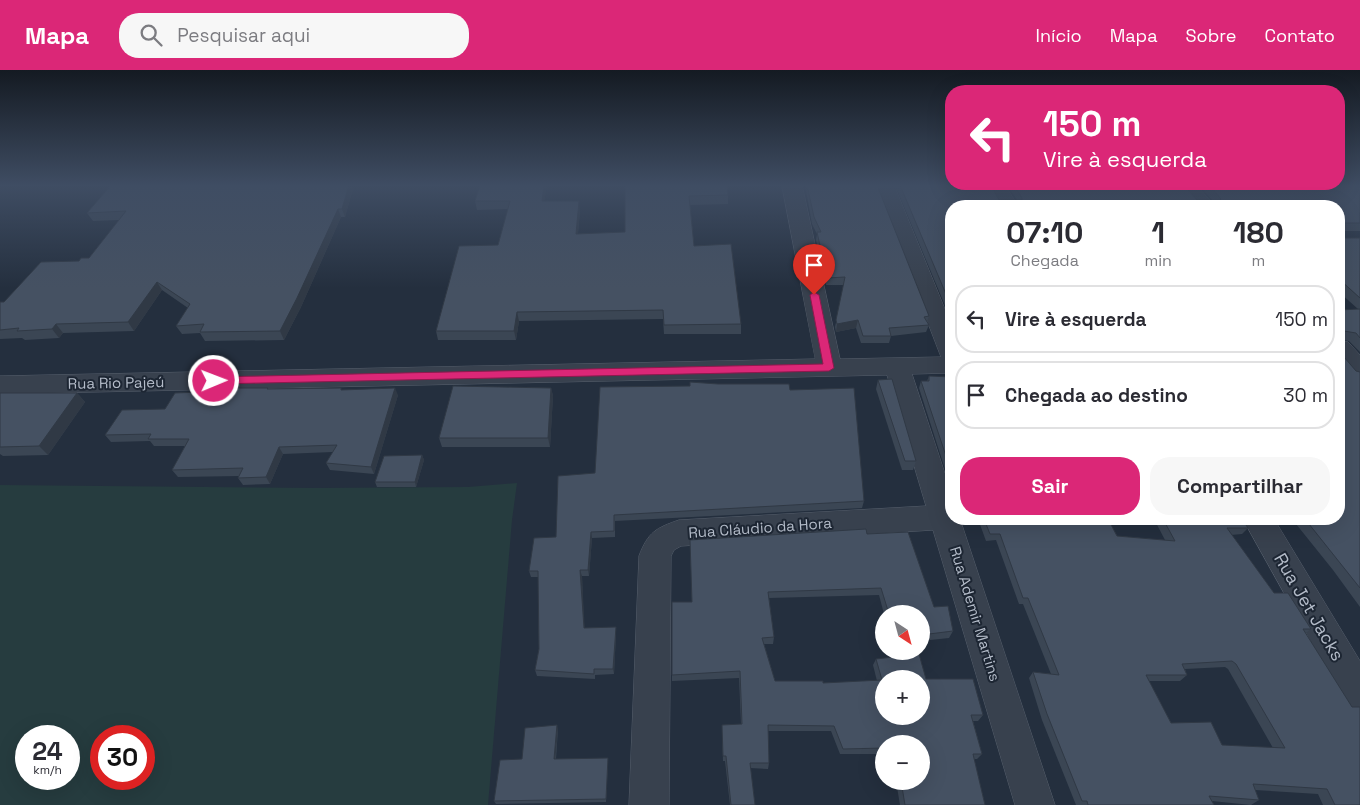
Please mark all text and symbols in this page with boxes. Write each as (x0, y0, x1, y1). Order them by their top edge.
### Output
search box (119, 13, 469, 58)
text: Mapa (25, 20, 89, 51)
icon: search (137, 21, 165, 49)
text: Pesquisar aqui (177, 23, 310, 48)
text: Início (1036, 24, 1082, 47)
text: Mapa (1110, 24, 1158, 47)
text: Sobre (1186, 24, 1236, 47)
text: Contato (1264, 24, 1335, 47)
text: 150 m (1043, 102, 1141, 146)
icon: left (960, 105, 1025, 170)
text: Vire à esquerda (1043, 145, 1207, 173)
text: 07:10 (1006, 213, 1083, 252)
text: 1 (1151, 213, 1165, 252)
text: 180 (1233, 213, 1284, 252)
pin (793, 244, 835, 295)
text: Chegada (1011, 250, 1079, 271)
text: min (1144, 250, 1172, 271)
text: m (1252, 250, 1265, 271)
icon: arrive (800, 251, 828, 279)
icon: left (962, 305, 990, 333)
text: Vire à esquerda (1005, 307, 1147, 332)
text: 150 m (1275, 307, 1328, 332)
position arrow (187, 354, 239, 406)
street label: Rua Rio Pajeú (68, 372, 164, 393)
icon: arrive (962, 381, 990, 409)
text: Chegada ao destino (1005, 383, 1188, 408)
text: 30 m (1283, 383, 1328, 408)
button: Sair (960, 457, 1140, 515)
button: Compartilhar (1150, 457, 1330, 515)
street label: Rua Cláudio da Hora (688, 513, 833, 542)
street label: Rua Ademir Martins (946, 544, 1005, 684)
street label: Rua Jet Jacks (1269, 549, 1350, 665)
north arrow (875, 605, 930, 660)
map controls (875, 605, 930, 790)
button: + (875, 670, 930, 725)
speed limit sign: 30 (90, 725, 155, 790)
text: 24 (32, 735, 63, 767)
button: − (875, 735, 930, 790)
text: km/h (33, 762, 62, 778)

